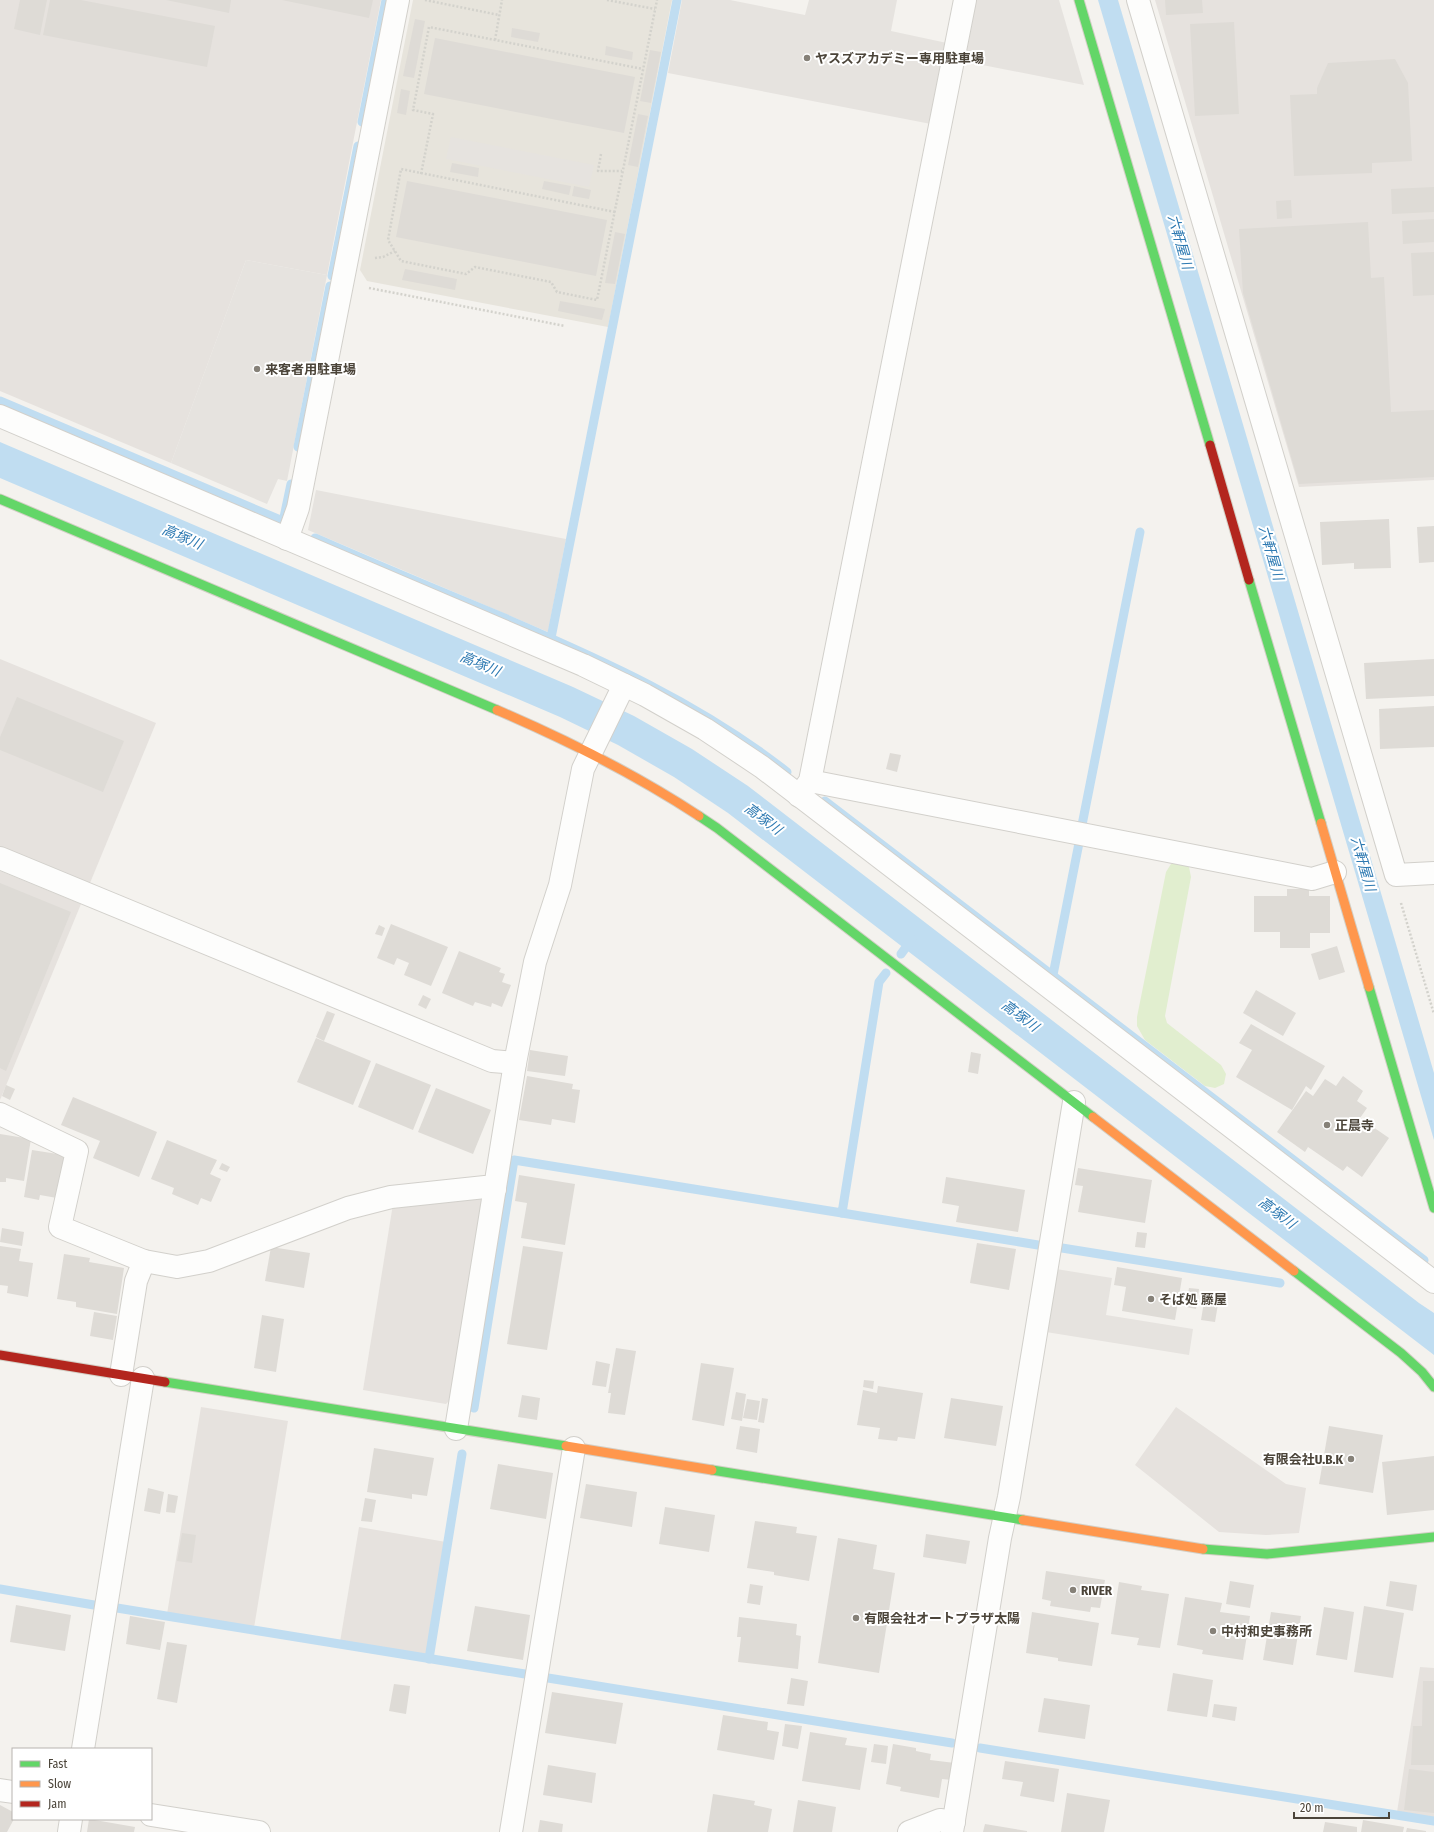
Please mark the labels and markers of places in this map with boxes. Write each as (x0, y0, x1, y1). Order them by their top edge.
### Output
place label: ヤスズアカデミー専用駐車場 (815, 51, 984, 66)
marker: ヤスズアカデミー専用駐車場 (802, 53, 812, 63)
place label: 来客者用駐車場 (265, 362, 356, 377)
marker: 来客者用駐車場 (252, 364, 262, 374)
place label: 正晨寺 (1335, 1118, 1374, 1133)
marker: 正晨寺 (1322, 1120, 1332, 1130)
place label: そば処 藤屋 (1159, 1292, 1227, 1307)
marker: そば処 藤屋 (1146, 1294, 1156, 1304)
place label: 有限会社U.B.K (1263, 1452, 1343, 1467)
marker: 有限会社U.B.K (1346, 1454, 1356, 1464)
place label: RIVER (1081, 1583, 1113, 1598)
marker: RIVER (1068, 1585, 1078, 1595)
place label: 有限会社オートプラザ太陽 (864, 1611, 1020, 1626)
marker: 有限会社オートプラザ太陽 (851, 1613, 861, 1623)
place label: 中村和史事務所 (1221, 1624, 1312, 1639)
marker: 中村和史事務所 (1208, 1626, 1218, 1636)

